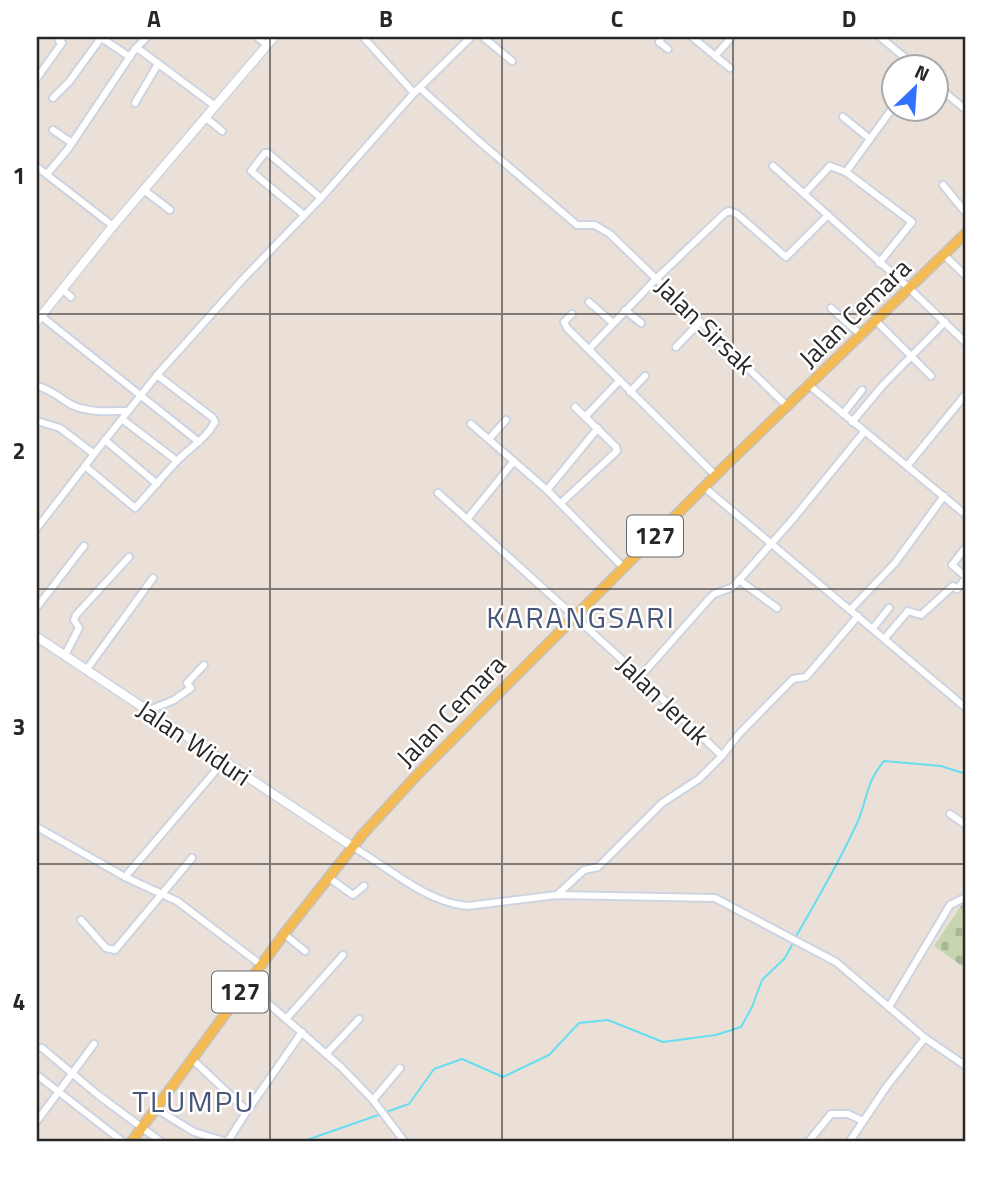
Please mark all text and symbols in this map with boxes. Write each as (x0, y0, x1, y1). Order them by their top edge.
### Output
text: A (147, 1, 161, 36)
text: B (379, 1, 393, 36)
text: C (611, 1, 623, 36)
text: D (842, 1, 856, 36)
north arrow (880, 52, 950, 122)
text: N (910, 56, 934, 88)
text: 1 (13, 158, 25, 193)
street label: Jalan Cemara (790, 249, 920, 376)
street label: Jalan Sirsak (647, 268, 764, 383)
text: 2 (13, 433, 25, 468)
road number: 127 (627, 516, 683, 556)
district label: KARANGSARI (486, 594, 676, 640)
street label: Jalan Cemara (387, 646, 514, 776)
street label: Jalan Jeruk (608, 646, 718, 754)
street label: Jalan Widuri (129, 690, 259, 795)
text: 3 (13, 709, 25, 744)
road number: 127 (212, 972, 268, 1012)
text: 4 (13, 984, 25, 1019)
district label: TLUMPU (132, 1078, 256, 1124)

